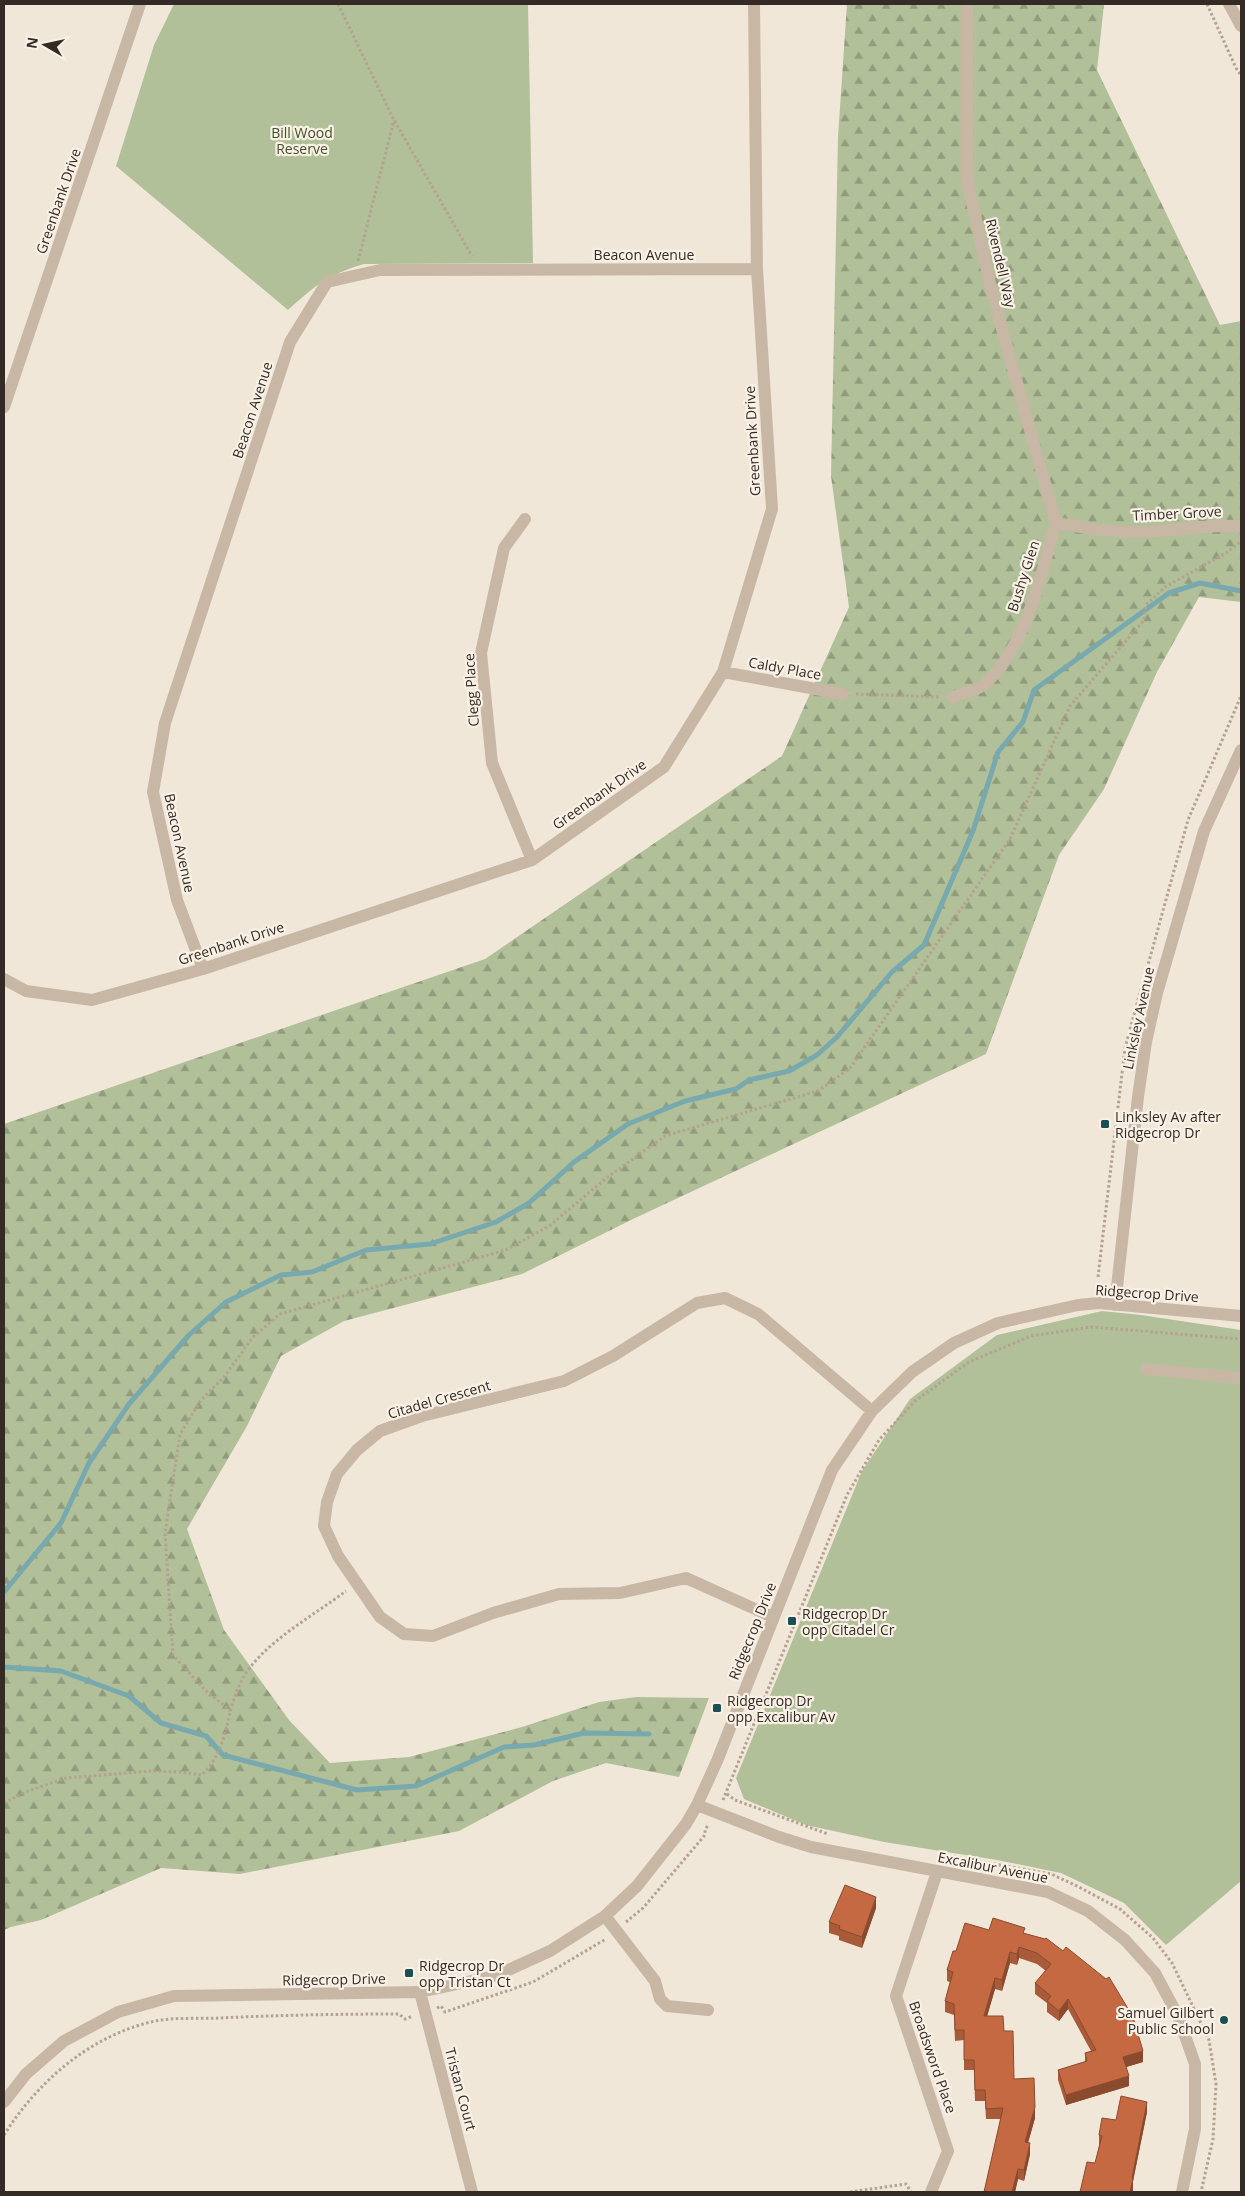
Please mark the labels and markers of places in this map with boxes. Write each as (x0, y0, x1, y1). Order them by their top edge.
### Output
place label: Linksley Av after Ridgecrop Dr (1115, 1107, 1221, 1142)
marker: Linksley Av after Ridgecrop Dr (1099, 1118, 1111, 1130)
place label: Ridgecrop Dr opp Citadel Cr (802, 1604, 895, 1639)
marker: Ridgecrop Dr opp Citadel Cr (786, 1615, 798, 1627)
place label: Ridgecrop Dr opp Excalibur Av (727, 1691, 835, 1726)
marker: Ridgecrop Dr opp Excalibur Av (711, 1702, 723, 1714)
place label: Ridgecrop Dr opp Tristan Ct (419, 1956, 511, 1991)
marker: Ridgecrop Dr opp Tristan Ct (403, 1967, 415, 1979)
place label: Samuel Gilbert Public School (1118, 2003, 1214, 2038)
marker: Samuel Gilbert Public School (1218, 2014, 1230, 2026)

